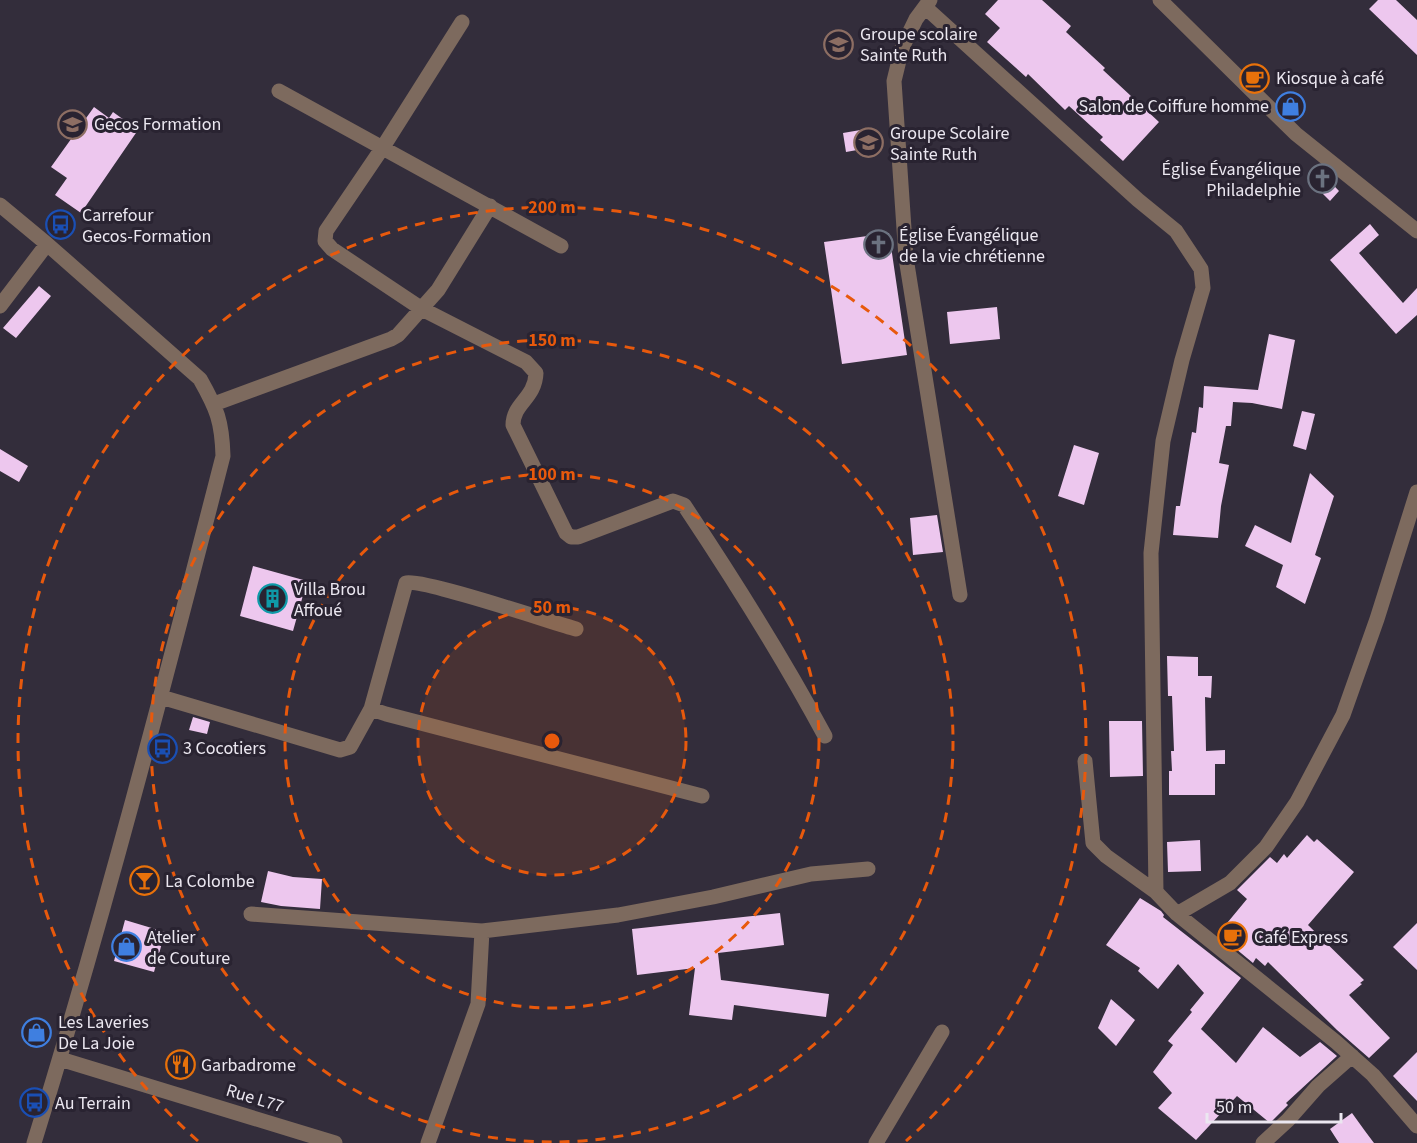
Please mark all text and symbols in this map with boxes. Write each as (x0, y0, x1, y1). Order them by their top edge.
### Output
place label: Groupe scolaire Sainte Ruth (860, 22, 978, 68)
school or university icon: Groupe scolaire Sainte Ruth (823, 28, 855, 60)
cafe icon: Kiosque à café (1239, 62, 1271, 94)
place label: Kiosque à café (1276, 66, 1384, 91)
shop icon: Salon de Coiffure homme (1274, 90, 1306, 122)
place label: Salon de Coiffure homme (1078, 94, 1269, 119)
school or university icon: Gecos Formation (57, 108, 89, 140)
place label: Gecos Formation (94, 112, 221, 137)
place label: Groupe Scolaire Sainte Ruth (890, 121, 1010, 167)
school or university icon: Groupe Scolaire Sainte Ruth (853, 127, 885, 159)
place label: Église Évangélique Philadelphie (1162, 157, 1301, 203)
church icon: Église Évangélique Philadelphie (1306, 163, 1338, 195)
text: 200 m (528, 195, 576, 220)
place label: Carrefour Gecos-Formation (82, 203, 211, 249)
bus stop icon: Carrefour Gecos-Formation (45, 209, 77, 241)
place label: Église Évangélique de la vie chrétienne (899, 223, 1045, 269)
church icon: Église Évangélique de la vie chrétienne (862, 229, 894, 261)
text: 150 m (528, 328, 576, 353)
text: 100 m (528, 462, 576, 487)
place label: Villa Brou Affoué (294, 577, 366, 623)
building icon: Villa Brou Affoué (257, 583, 289, 615)
text: 50 m (533, 595, 571, 620)
centre of rings (542, 731, 562, 751)
bus stop icon: 3 Cocotiers (146, 732, 178, 764)
place label: 3 Cocotiers (183, 736, 266, 761)
bar icon: La Colombe (128, 865, 160, 897)
place label: La Colombe (165, 869, 255, 894)
cafe icon: Café Express (1217, 921, 1249, 953)
place label: Atelier de Couture (147, 925, 230, 971)
place label: Café Express (1254, 925, 1348, 950)
shop icon: Atelier de Couture (110, 931, 142, 963)
place label: Les Laveries De La Joie (58, 1010, 149, 1056)
shop icon: Les Laveries De La Joie (21, 1016, 53, 1048)
restaurant icon: Garbadrome (164, 1049, 196, 1081)
place label: Garbadrome (201, 1053, 296, 1078)
street label: Rue L77 (223, 1078, 287, 1119)
scale bar (1207, 1086, 1340, 1124)
bus stop icon: Au Terrain (18, 1087, 50, 1119)
place label: Au Terrain (55, 1091, 131, 1116)
text: 50 m (1216, 1095, 1252, 1120)

